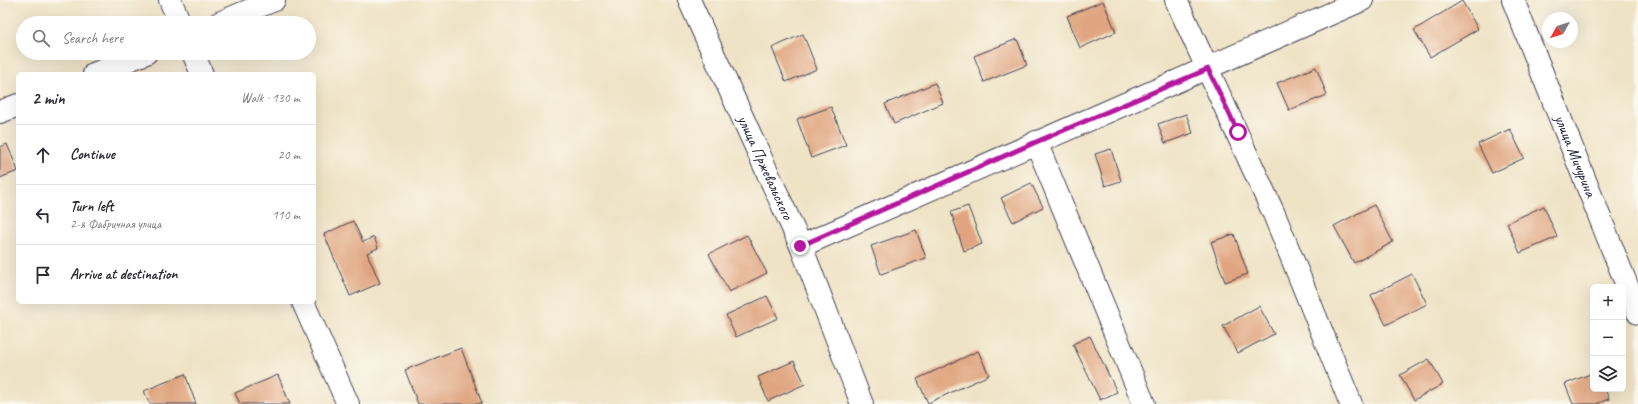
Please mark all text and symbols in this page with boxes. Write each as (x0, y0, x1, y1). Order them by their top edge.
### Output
north arrow (1542, 12, 1578, 48)
search box (16, 16, 316, 60)
icon: search (30, 27, 52, 49)
text: Search here (62, 29, 123, 48)
text: 2 min (32, 88, 65, 109)
text: Walk · 130 m (241, 90, 300, 106)
street label: улица Пржевальского (732, 111, 798, 224)
street label: улица Мичурина (1549, 111, 1601, 201)
route start (1229, 123, 1247, 141)
icon: ahead (32, 144, 54, 166)
text: Continue (70, 145, 115, 164)
text: 20 m (278, 147, 300, 163)
text: Turn left (70, 197, 113, 216)
icon: left (32, 204, 54, 226)
text: 110 m (272, 207, 300, 223)
text: 2-я Фабричная улица (70, 216, 161, 232)
route end (791, 237, 809, 255)
icon: arrive (32, 264, 54, 286)
text: Arrive at destination (70, 265, 177, 284)
map controls (1590, 284, 1626, 392)
button: + (1590, 284, 1626, 320)
button: − (1590, 320, 1626, 356)
button: layers (1590, 356, 1626, 392)

